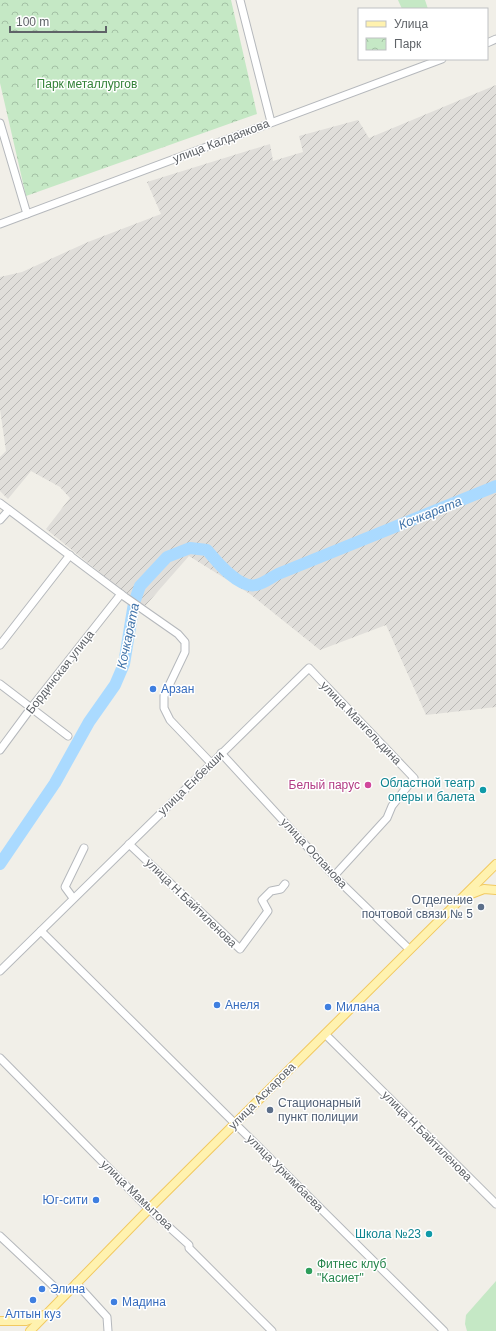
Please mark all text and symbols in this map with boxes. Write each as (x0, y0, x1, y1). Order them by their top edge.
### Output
scale bar (10, 8, 106, 34)
legend (358, 8, 488, 60)
text: 100 m (16, 15, 49, 29)
text: Улица (394, 17, 428, 31)
text: Парк (394, 37, 422, 51)
park label: Парк металлургов (37, 77, 137, 91)
street label: улица Калдаякова (171, 116, 271, 166)
water label: Кочкарата (396, 494, 464, 532)
water label: Кочкарата (114, 602, 142, 670)
street label: Бординская улица (23, 627, 97, 717)
street label: улица Мангельдина (318, 678, 405, 768)
place label: Арзан (161, 682, 194, 696)
marker: Арзан (148, 684, 158, 694)
street label: улица Енбекши (155, 748, 227, 818)
place label: Областной театр оперы и балета (380, 776, 475, 804)
place label: Белый парус (289, 778, 360, 792)
marker: Белый парус (363, 780, 373, 790)
marker: Областной театр оперы и балета (478, 785, 488, 795)
street label: улица Оспанова (278, 815, 350, 891)
street label: улица Н.Байтиленова (142, 856, 240, 951)
place label: Отделение почтовой связи № 5 (362, 893, 473, 921)
marker: Отделение почтовой связи № 5 (476, 902, 486, 912)
place label: Анеля (225, 998, 259, 1012)
marker: Анеля (212, 1000, 222, 1010)
place label: Милана (336, 1000, 380, 1014)
marker: Милана (323, 1002, 333, 1012)
street label: улица Аскарова (226, 1059, 299, 1132)
street label: улица Н.Байтиленова (379, 1088, 475, 1184)
place label: Стационарный пункт полиции (278, 1096, 361, 1124)
marker: Стационарный пункт полиции (265, 1105, 275, 1115)
street label: улица Уркимбаева (244, 1132, 327, 1215)
street label: улица Мамытова (98, 1157, 176, 1233)
place label: Юг-сити (43, 1193, 88, 1207)
marker: Юг-сити (91, 1195, 101, 1205)
place label: Школа №23 (355, 1227, 421, 1241)
marker: Школа №23 (424, 1229, 434, 1239)
place label: Фитнес клуб "Касиет" (317, 1257, 386, 1285)
marker: Фитнес клуб "Касиет" (304, 1266, 314, 1276)
place label: Элина (50, 1282, 86, 1296)
marker: Элина (37, 1284, 47, 1294)
marker: Алтын куз (28, 1295, 38, 1305)
place label: Мадина (122, 1295, 166, 1309)
marker: Мадина (109, 1297, 119, 1307)
place label: Алтын куз (5, 1307, 61, 1321)

